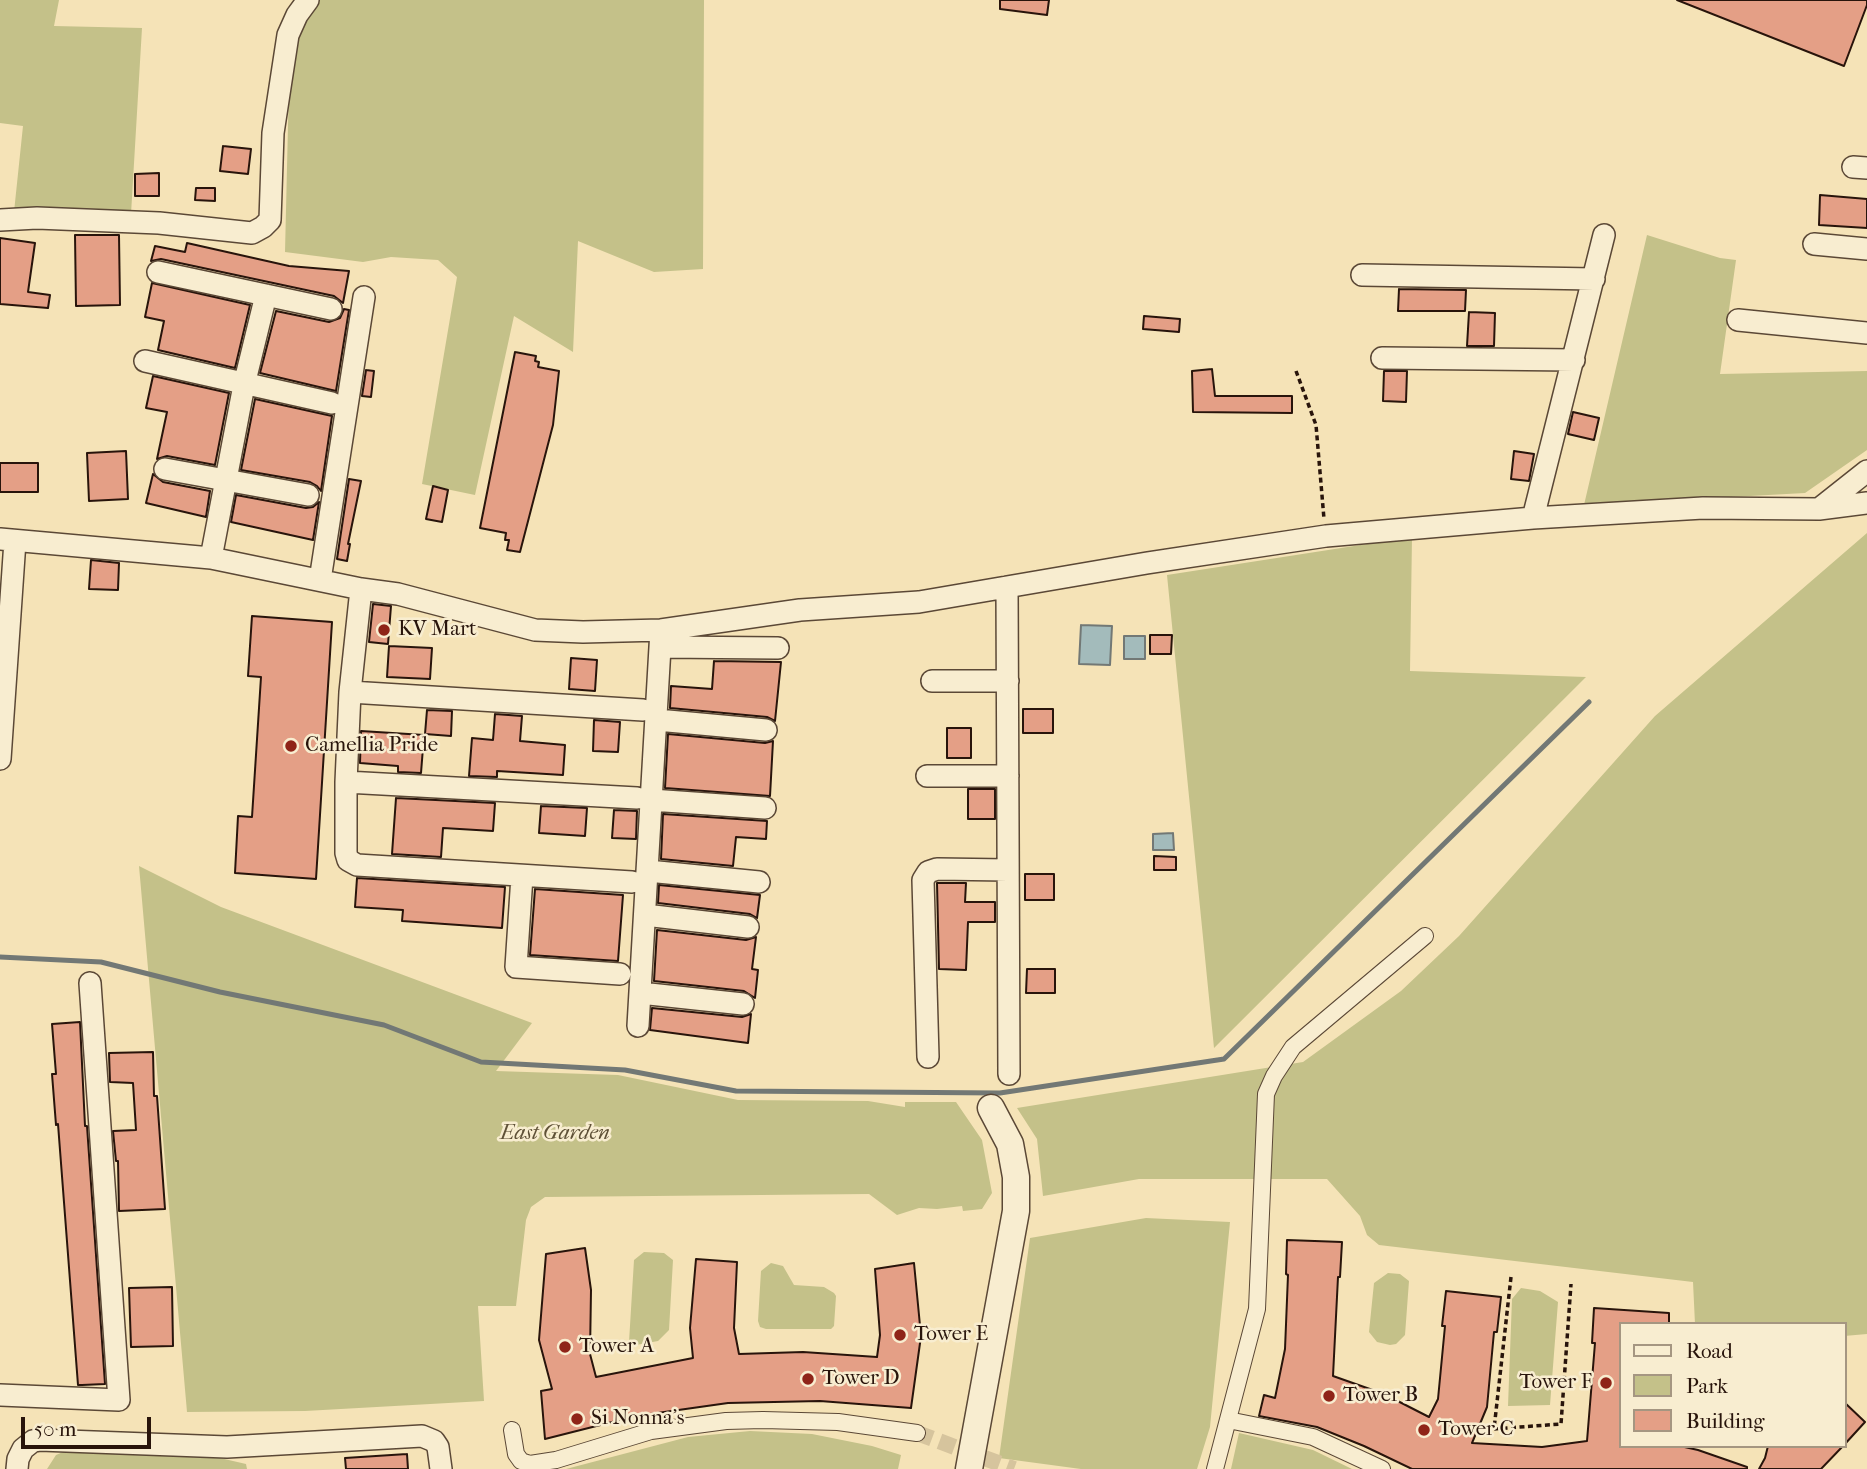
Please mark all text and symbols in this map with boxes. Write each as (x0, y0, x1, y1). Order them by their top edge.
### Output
place label: KV Mart (398, 617, 476, 643)
marker: KV Mart (376, 622, 392, 638)
place label: Camellia Pride (305, 733, 438, 759)
marker: Camellia Pride (283, 738, 299, 754)
park label: East Garden (500, 1121, 610, 1147)
place label: Tower E (914, 1322, 988, 1348)
legend (1618, 1322, 1846, 1448)
marker: Tower E (892, 1327, 908, 1343)
place label: Tower A (579, 1334, 654, 1360)
marker: Tower A (557, 1339, 573, 1355)
text: Road (1686, 1339, 1733, 1363)
place label: Tower D (822, 1366, 899, 1392)
place label: Tower F (1519, 1370, 1592, 1396)
marker: Tower D (800, 1371, 816, 1387)
text: Park (1686, 1374, 1728, 1398)
marker: Tower F (1598, 1375, 1614, 1391)
place label: Tower B (1343, 1383, 1418, 1409)
marker: Tower B (1321, 1388, 1337, 1404)
scale bar (24, 1402, 154, 1446)
place label: Si Nonna's (591, 1406, 685, 1432)
text: Building (1686, 1409, 1764, 1433)
marker: Si Nonna's (569, 1411, 585, 1427)
text: 50 m (34, 1417, 77, 1441)
place label: Tower C (1438, 1417, 1514, 1443)
marker: Tower C (1416, 1422, 1432, 1438)

